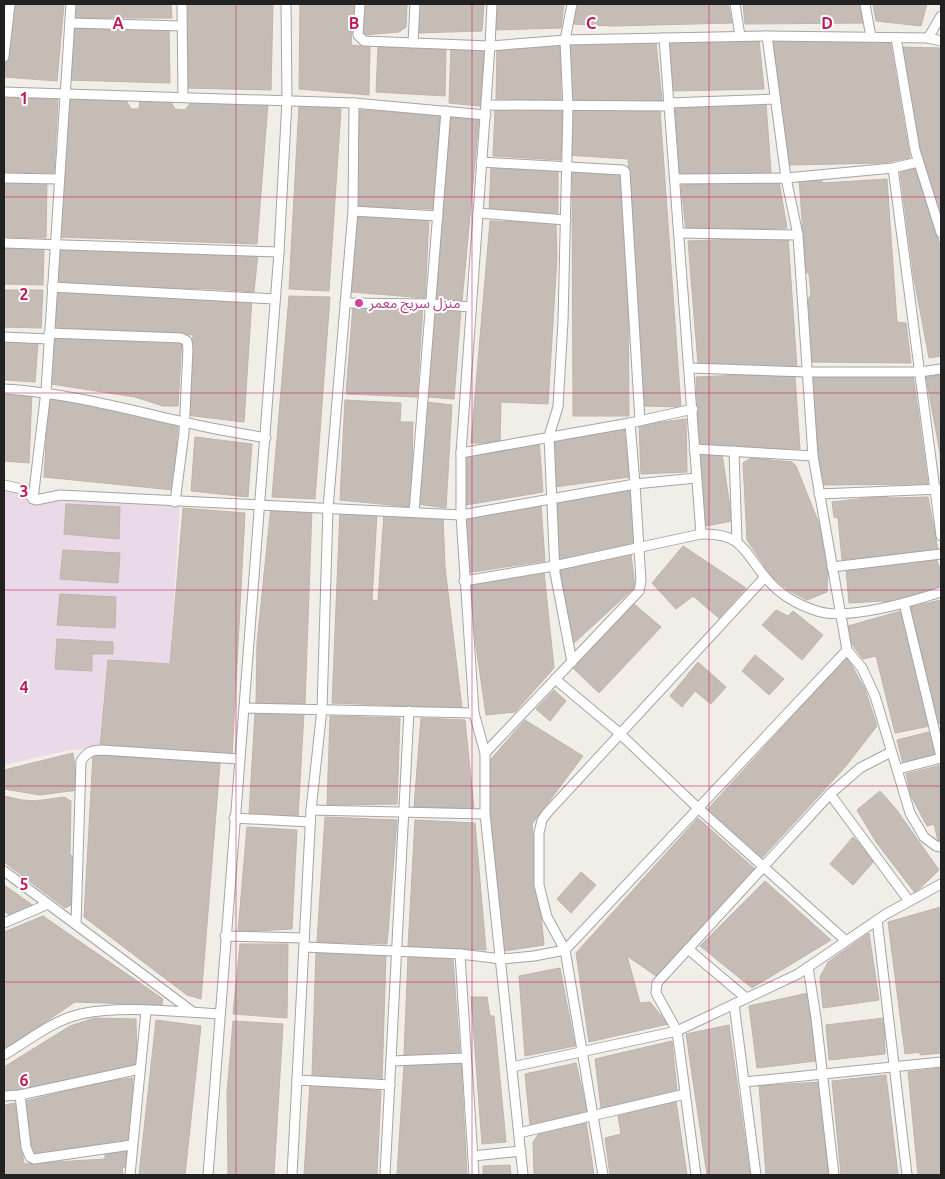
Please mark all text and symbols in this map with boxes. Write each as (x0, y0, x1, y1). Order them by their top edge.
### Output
text: A (112, 14, 124, 32)
text: B (349, 14, 359, 32)
text: C (586, 14, 596, 32)
text: D (821, 14, 833, 32)
text: 1 (19, 89, 29, 107)
text: 2 (19, 285, 29, 303)
place label: منزل سريح معمر (368, 295, 461, 314)
marker: منزل سريح معمر (353, 297, 365, 309)
text: 3 (19, 482, 29, 500)
text: 4 (19, 678, 29, 696)
text: 5 (19, 875, 29, 893)
text: 6 (19, 1071, 29, 1089)

